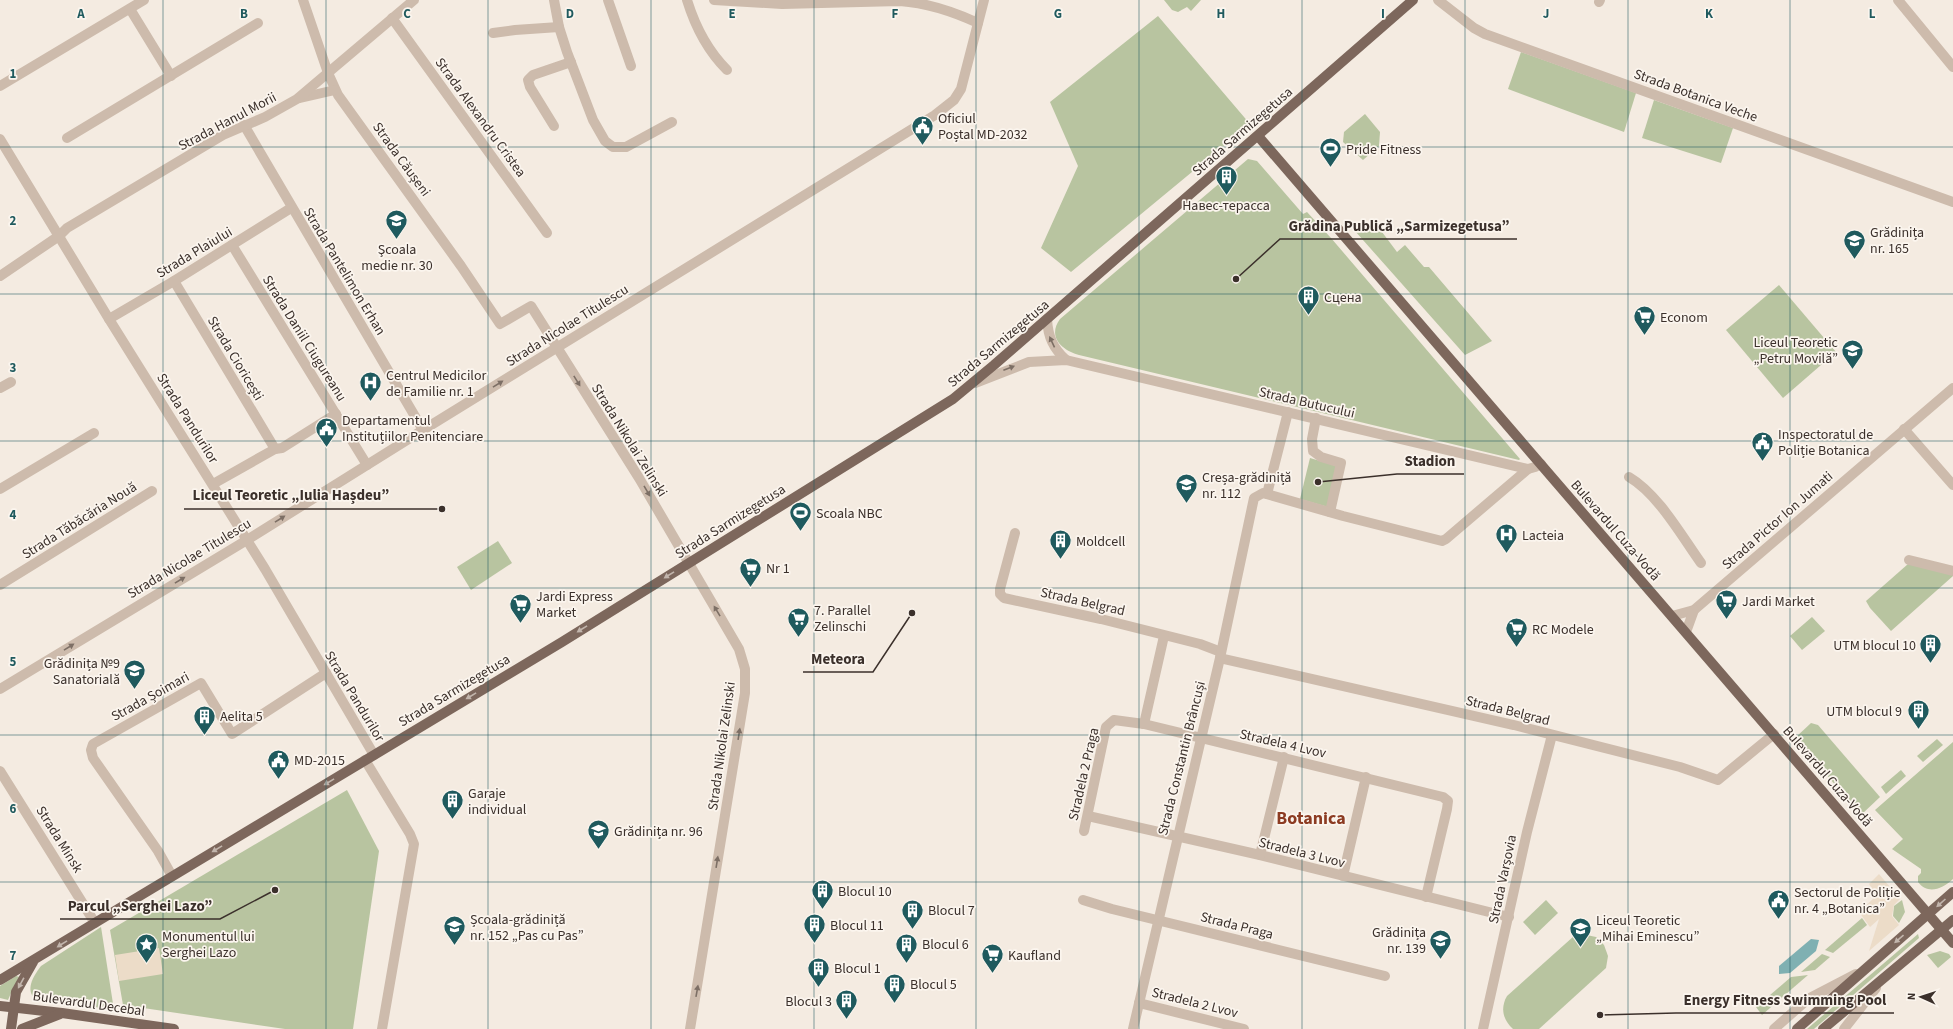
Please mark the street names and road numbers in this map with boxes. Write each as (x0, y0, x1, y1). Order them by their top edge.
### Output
street label: Strada Alexandru Cristea (430, 54, 530, 181)
street label: Strada Botanica Veche (1631, 64, 1760, 128)
street label: Strada Sarmizegetusa (1188, 83, 1297, 181)
street label: Strada Hanul Morii (175, 88, 280, 156)
street label: Strada Căușeni (367, 118, 435, 201)
street label: Strada Pantelimon Erhan (298, 204, 390, 339)
street label: Strada Plaiului (153, 222, 236, 283)
street label: Strada Daniil Ciugureanu (257, 272, 351, 405)
street label: Strada Nicolae Titulescu (502, 280, 633, 372)
street label: Strada Sarmizegetusa (944, 295, 1054, 392)
street label: Strada Cioricești (202, 313, 268, 404)
street label: Strada Pandurilor (151, 370, 223, 468)
street label: Strada Nikolai Zelinski (586, 380, 672, 501)
street label: Strada Butucului (1257, 382, 1357, 424)
street label: Strada Pictor Ion Jumati (1718, 467, 1837, 575)
street label: Bulevardul Cuza-Vodă (1566, 476, 1665, 585)
street label: Strada Tăbăcăria Nouă (18, 477, 141, 564)
street label: Strada Sarmizegetusa (671, 480, 790, 564)
street label: Strada Nicolae Titulescu (124, 514, 255, 604)
street label: Strada Belgrad (1039, 583, 1127, 621)
street label: Strada Pandurilor (319, 647, 389, 746)
street label: Strada Sarmizegetusa (395, 650, 514, 732)
street label: Strada Șoimari (108, 667, 193, 727)
street label: Strada Constantin Brâncuși (1153, 679, 1211, 838)
street label: Strada Nikolai Zelinski (703, 680, 741, 812)
street label: Strada Belgrad (1463, 691, 1552, 731)
street label: Bulevardul Cuza-Vodă (1778, 722, 1877, 831)
street label: Stradela 4 Lvov (1238, 724, 1328, 764)
street label: Stradela 2 Praga (1064, 726, 1104, 823)
street label: Strada Minsk (31, 802, 88, 877)
street label: Stradela 3 Lvov (1257, 833, 1347, 873)
street label: Strada Varșovia (1484, 833, 1522, 925)
street label: Strada Praga (1198, 907, 1275, 945)
street label: Stradela 2 Lvov (1150, 983, 1240, 1023)
street label: Bulevardul Decebal (32, 986, 147, 1022)

